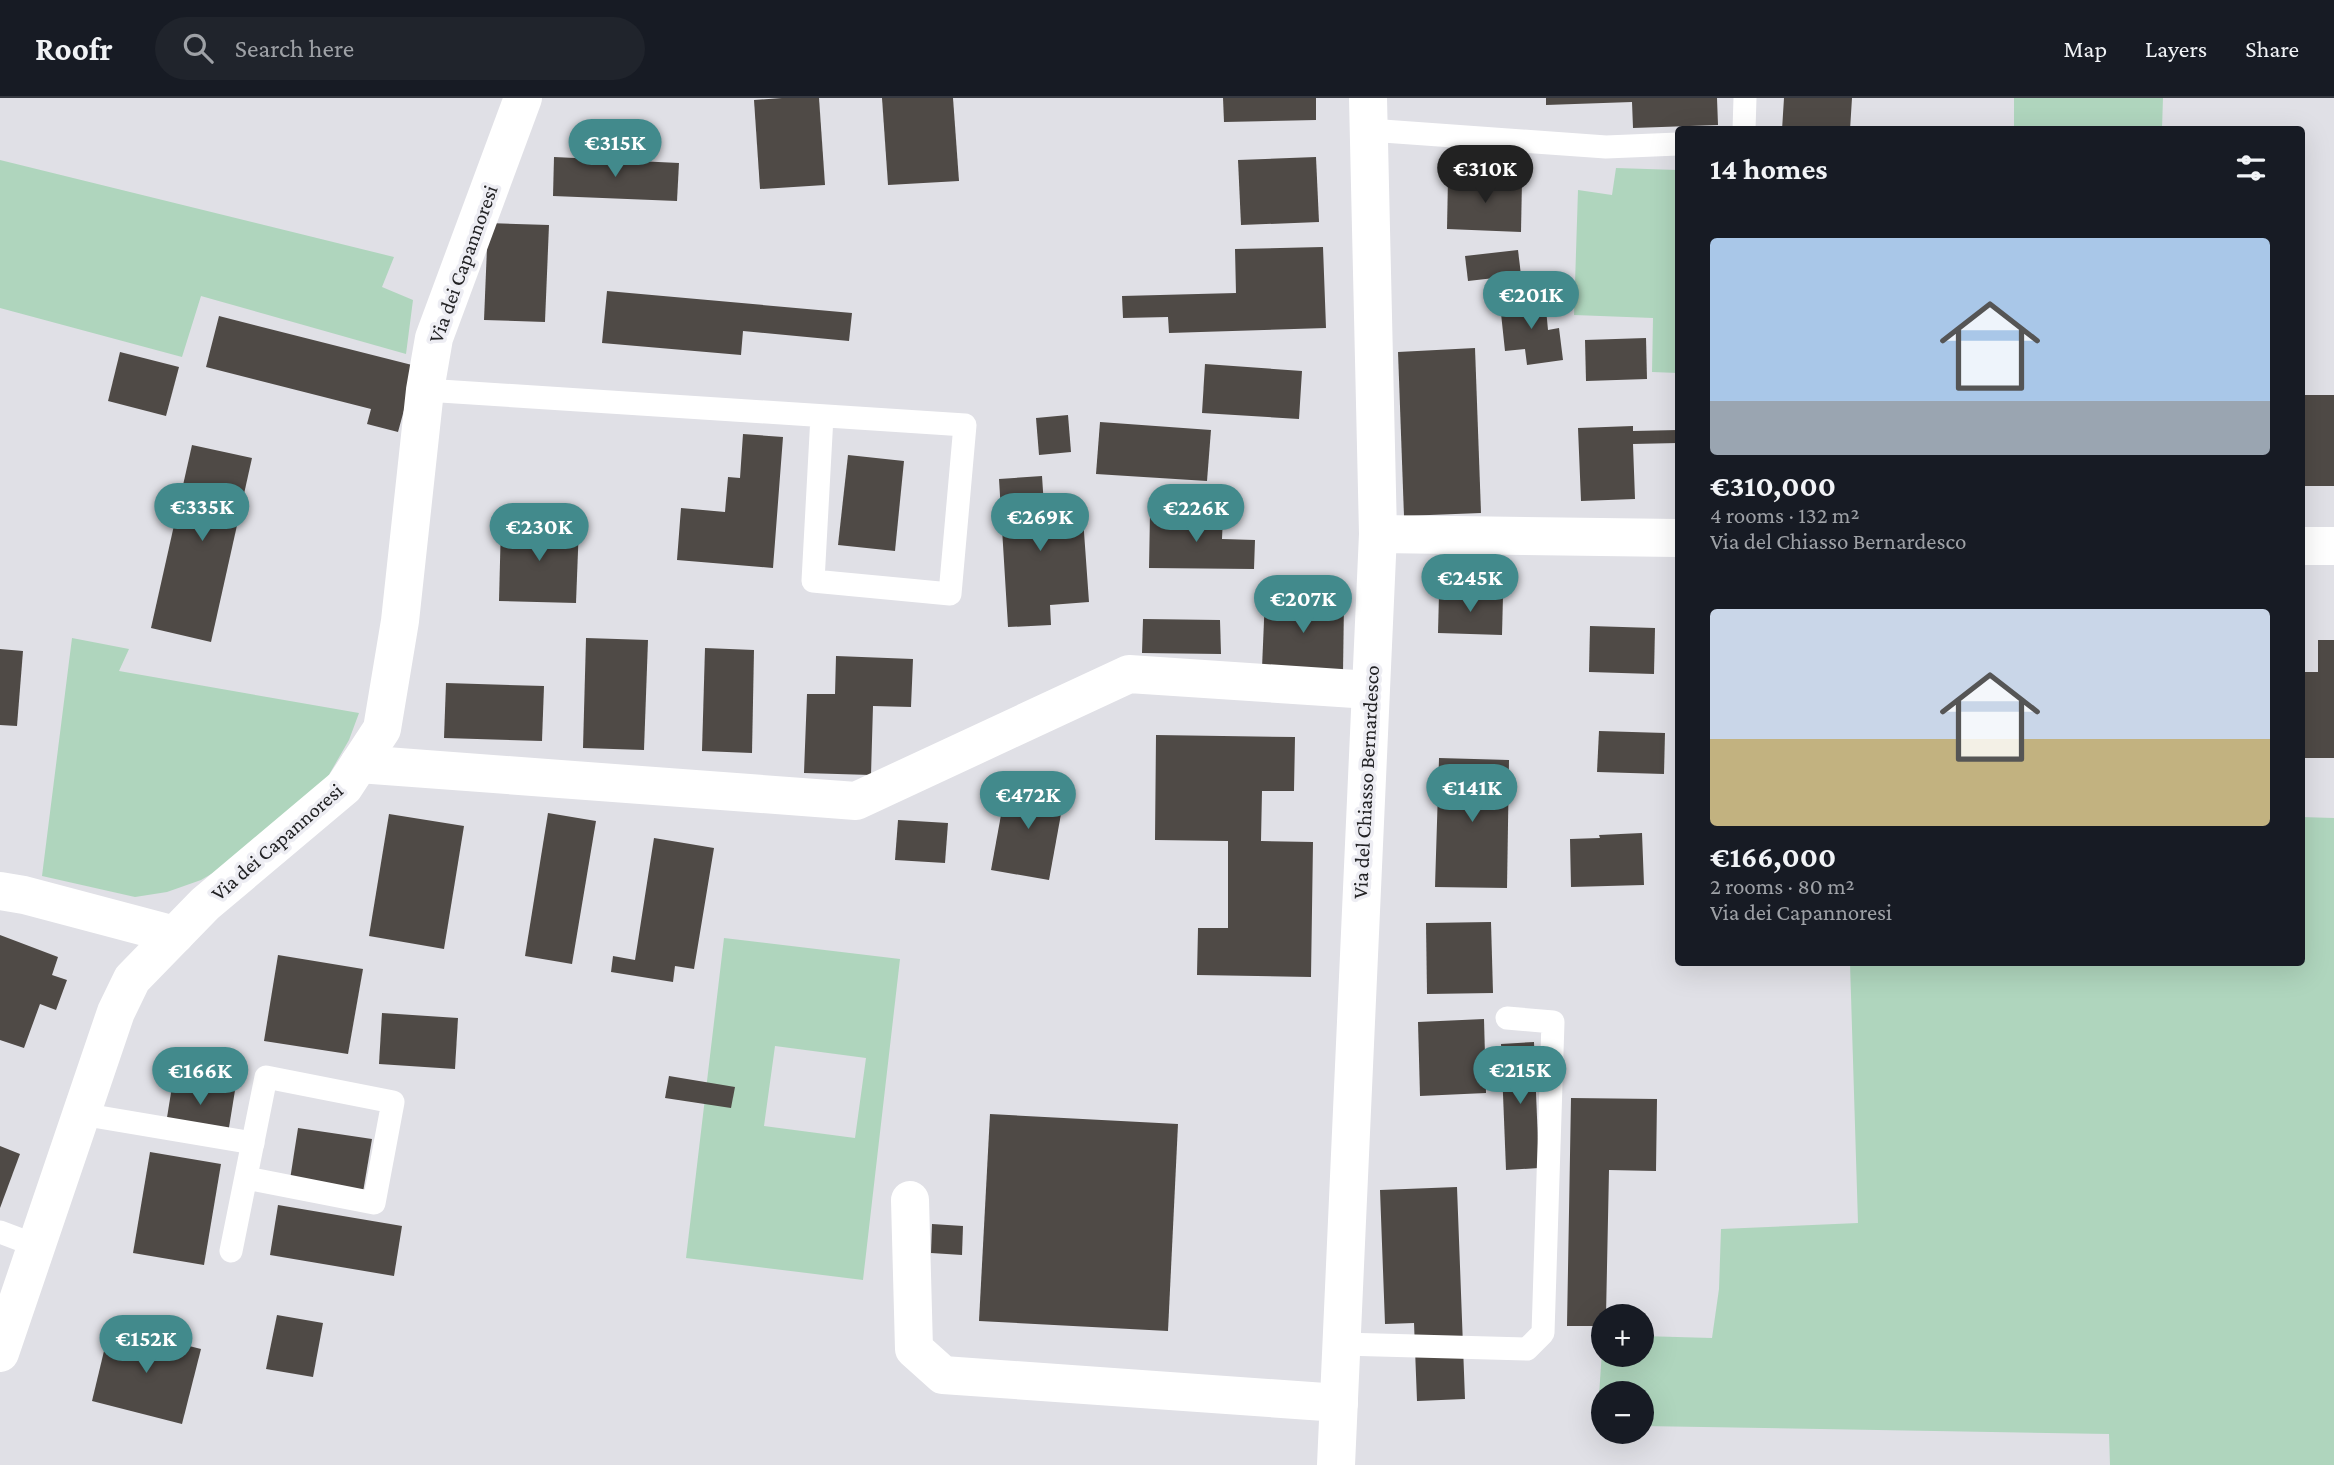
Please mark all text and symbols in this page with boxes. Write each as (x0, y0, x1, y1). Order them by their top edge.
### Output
search box (155, 17, 645, 80)
icon: search (179, 29, 217, 67)
text: Roofr (35, 30, 113, 67)
text: Search here (235, 34, 354, 63)
text: Map (2063, 35, 2107, 62)
text: Layers (2145, 35, 2207, 62)
text: Share (2245, 35, 2299, 62)
pin: €315K (566, 120, 664, 179)
text: €315K (585, 129, 645, 155)
pin: €310K (1436, 146, 1534, 205)
icon: filters (2232, 149, 2270, 187)
text: 14 homes (1710, 152, 1828, 185)
text: €310K (1453, 155, 1517, 181)
street label: Via dei Capannoresi (423, 181, 503, 346)
pin: €201K (1482, 272, 1580, 331)
text: €201K (1499, 281, 1563, 307)
icon: home (1927, 283, 2053, 409)
text: €310,000 (1710, 469, 1836, 502)
pin: €335K (153, 484, 251, 543)
pin: €226K (1147, 484, 1245, 544)
text: €335K (170, 493, 234, 519)
pin: €269K (991, 494, 1089, 553)
text: €226K (1163, 494, 1229, 520)
text: 4 rooms · 132 m² (1710, 502, 1859, 528)
text: €269K (1007, 503, 1073, 529)
pin: €230K (490, 504, 588, 563)
text: €230K (506, 513, 572, 539)
text: Via del Chiasso Bernardesco (1710, 528, 1966, 554)
pin: €245K (1421, 554, 1519, 614)
text: €245K (1437, 564, 1503, 590)
pin: €207K (1254, 575, 1352, 635)
text: €207K (1270, 585, 1336, 611)
icon: home (1927, 654, 2053, 780)
street label: Via del Chiasso Bernardesco (1348, 665, 1384, 899)
pin: €141K (1423, 764, 1521, 824)
pin: €472K (979, 772, 1077, 831)
text: €141K (1442, 774, 1502, 800)
street label: Via dei Capannoresi (206, 778, 348, 906)
text: €472K (996, 781, 1060, 807)
text: €166,000 (1710, 840, 1836, 873)
text: 2 rooms · 80 m² (1710, 873, 1855, 899)
text: Via dei Capannoresi (1710, 899, 1892, 925)
pin: €215K (1471, 1046, 1569, 1106)
pin: €166K (151, 1048, 249, 1107)
text: €215K (1489, 1056, 1551, 1082)
text: €166K (168, 1057, 232, 1083)
map controls (1591, 1304, 1654, 1444)
button: + (1591, 1304, 1654, 1367)
pin: €152K (97, 1316, 195, 1375)
text: €152K (115, 1325, 177, 1351)
button: − (1591, 1381, 1654, 1444)

